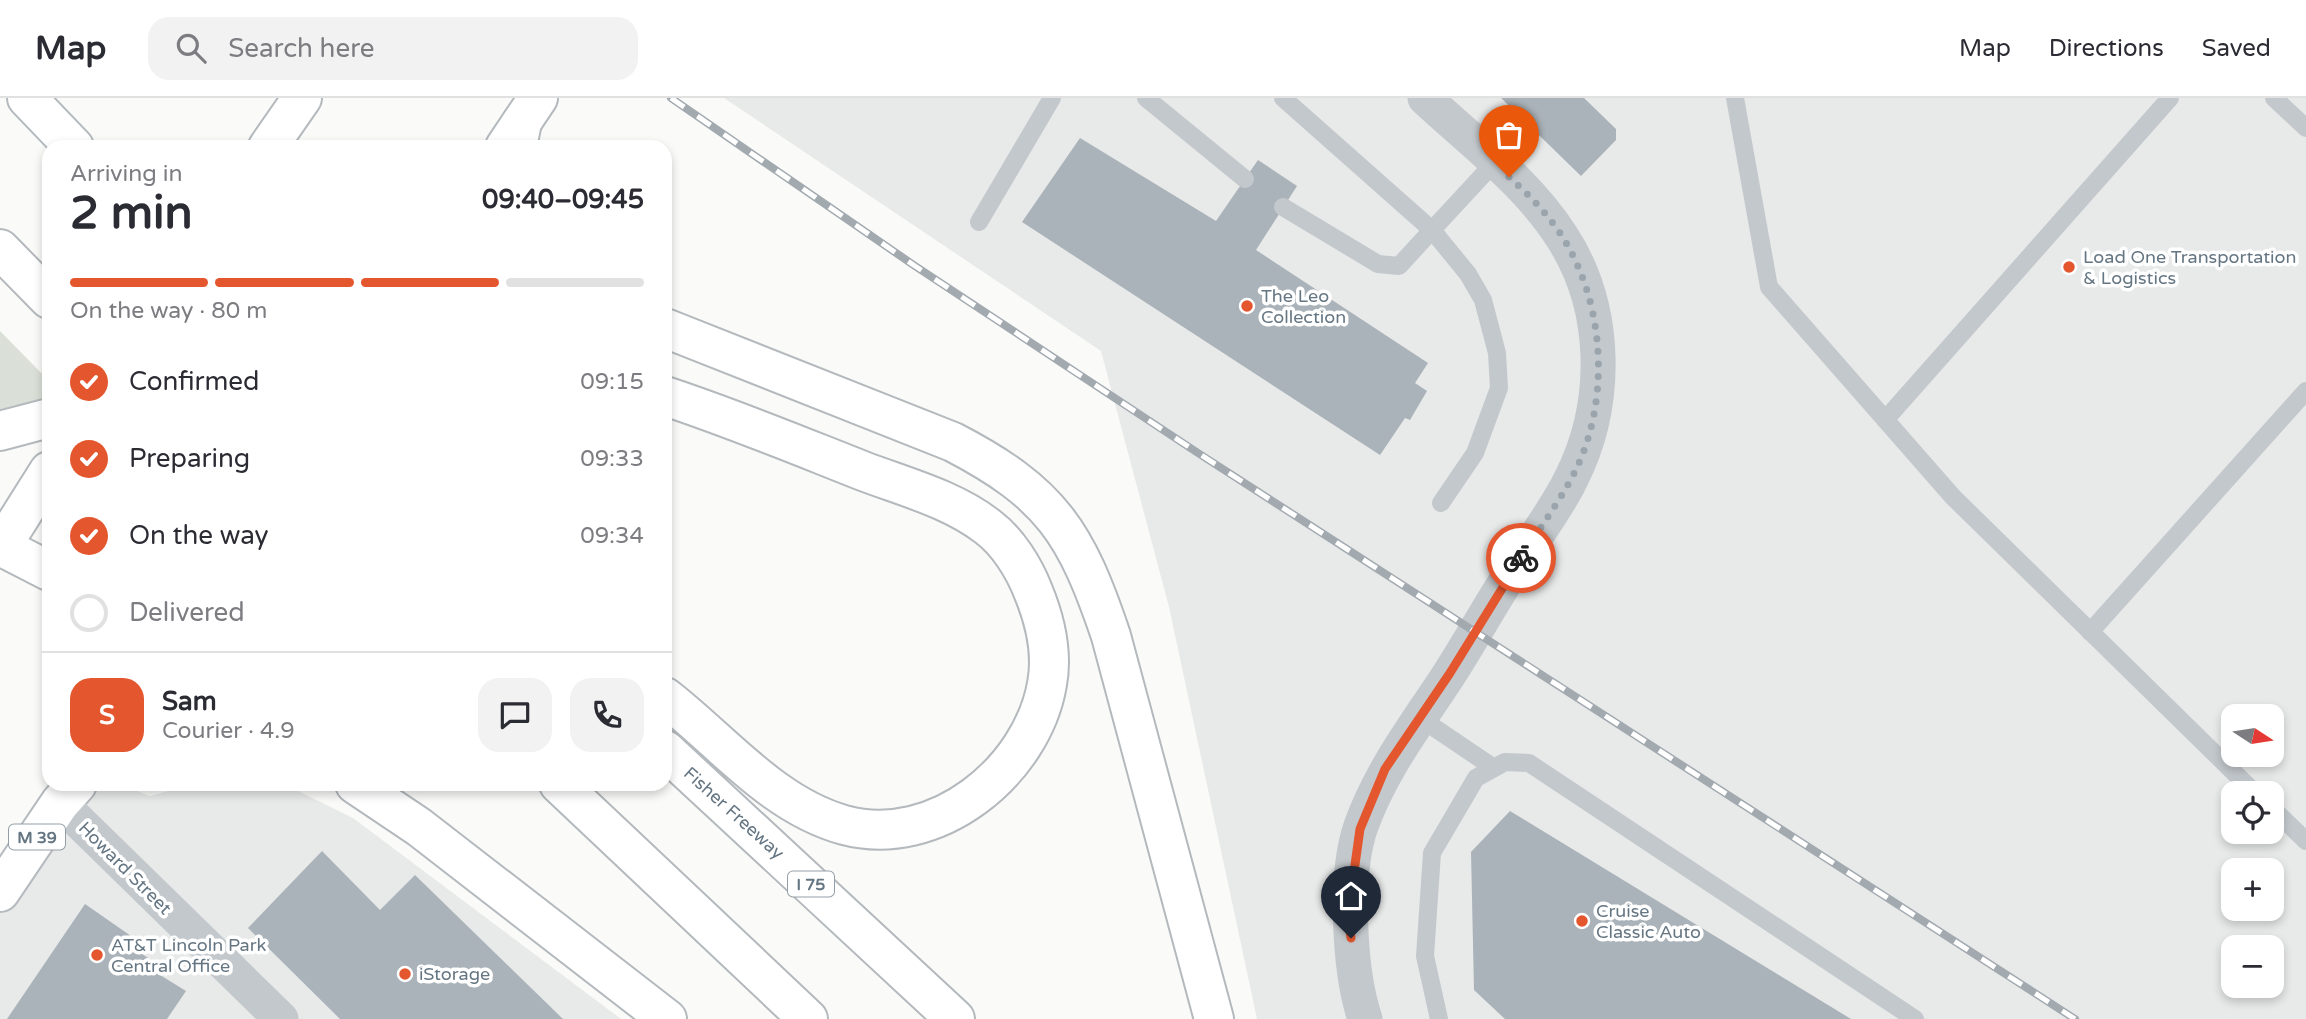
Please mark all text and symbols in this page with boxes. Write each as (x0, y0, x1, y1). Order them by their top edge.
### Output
search box (148, 17, 638, 80)
text: Map (35, 29, 106, 68)
icon: search (172, 29, 210, 67)
text: Search here (228, 33, 374, 64)
text: Map (1959, 34, 2011, 63)
text: Directions (2049, 34, 2164, 63)
text: Saved (2202, 34, 2271, 63)
pin (1479, 105, 1539, 177)
icon: bag (1490, 116, 1528, 154)
text: Arriving in (70, 160, 183, 188)
text: 09:40–09:45 (482, 184, 644, 215)
text: 2 min (70, 186, 193, 241)
place label: Load One Transportation & Logistics (2083, 246, 2296, 289)
marker: Load One Transportation & Logistics (2061, 259, 2077, 275)
place label: The Leo Collection (1261, 285, 1346, 328)
text: On the way · 80 m (70, 297, 267, 325)
marker: The Leo Collection (1239, 298, 1255, 314)
icon: check (70, 363, 108, 401)
text: Confirmed (129, 366, 259, 397)
text: 09:15 (580, 368, 644, 396)
icon: check (70, 440, 108, 478)
text: Preparing (129, 443, 250, 474)
text: 09:33 (580, 445, 644, 473)
icon: check (70, 517, 108, 555)
text: On the way (129, 520, 269, 551)
text: 09:34 (580, 522, 644, 550)
courier (1486, 523, 1556, 593)
icon: bike (1502, 539, 1540, 577)
text: Delivered (129, 597, 245, 628)
button: chat (478, 678, 552, 752)
button: phone (570, 678, 644, 752)
text: Sam (162, 686, 217, 717)
text: S (99, 700, 115, 731)
north arrow (2221, 704, 2284, 766)
map controls (2221, 704, 2284, 998)
text: Courier · 4.9 (162, 717, 295, 745)
street label: Fisher Freeway (679, 762, 789, 864)
button: locate (2221, 781, 2284, 844)
street label: Howard Street (74, 817, 176, 919)
road number: M 39 (9, 824, 65, 850)
button: + (2221, 858, 2284, 921)
pin (1321, 866, 1381, 938)
road number: I 75 (788, 872, 834, 897)
icon: home (1332, 877, 1370, 915)
place label: Cruise Classic Auto (1596, 900, 1701, 943)
marker: Cruise Classic Auto (1574, 913, 1590, 929)
place label: AT&T Lincoln Park Central Office (111, 934, 267, 977)
button: − (2221, 935, 2284, 998)
marker: AT&T Lincoln Park Central Office (89, 947, 105, 963)
place label: iStorage (419, 963, 490, 985)
marker: iStorage (397, 966, 413, 982)

